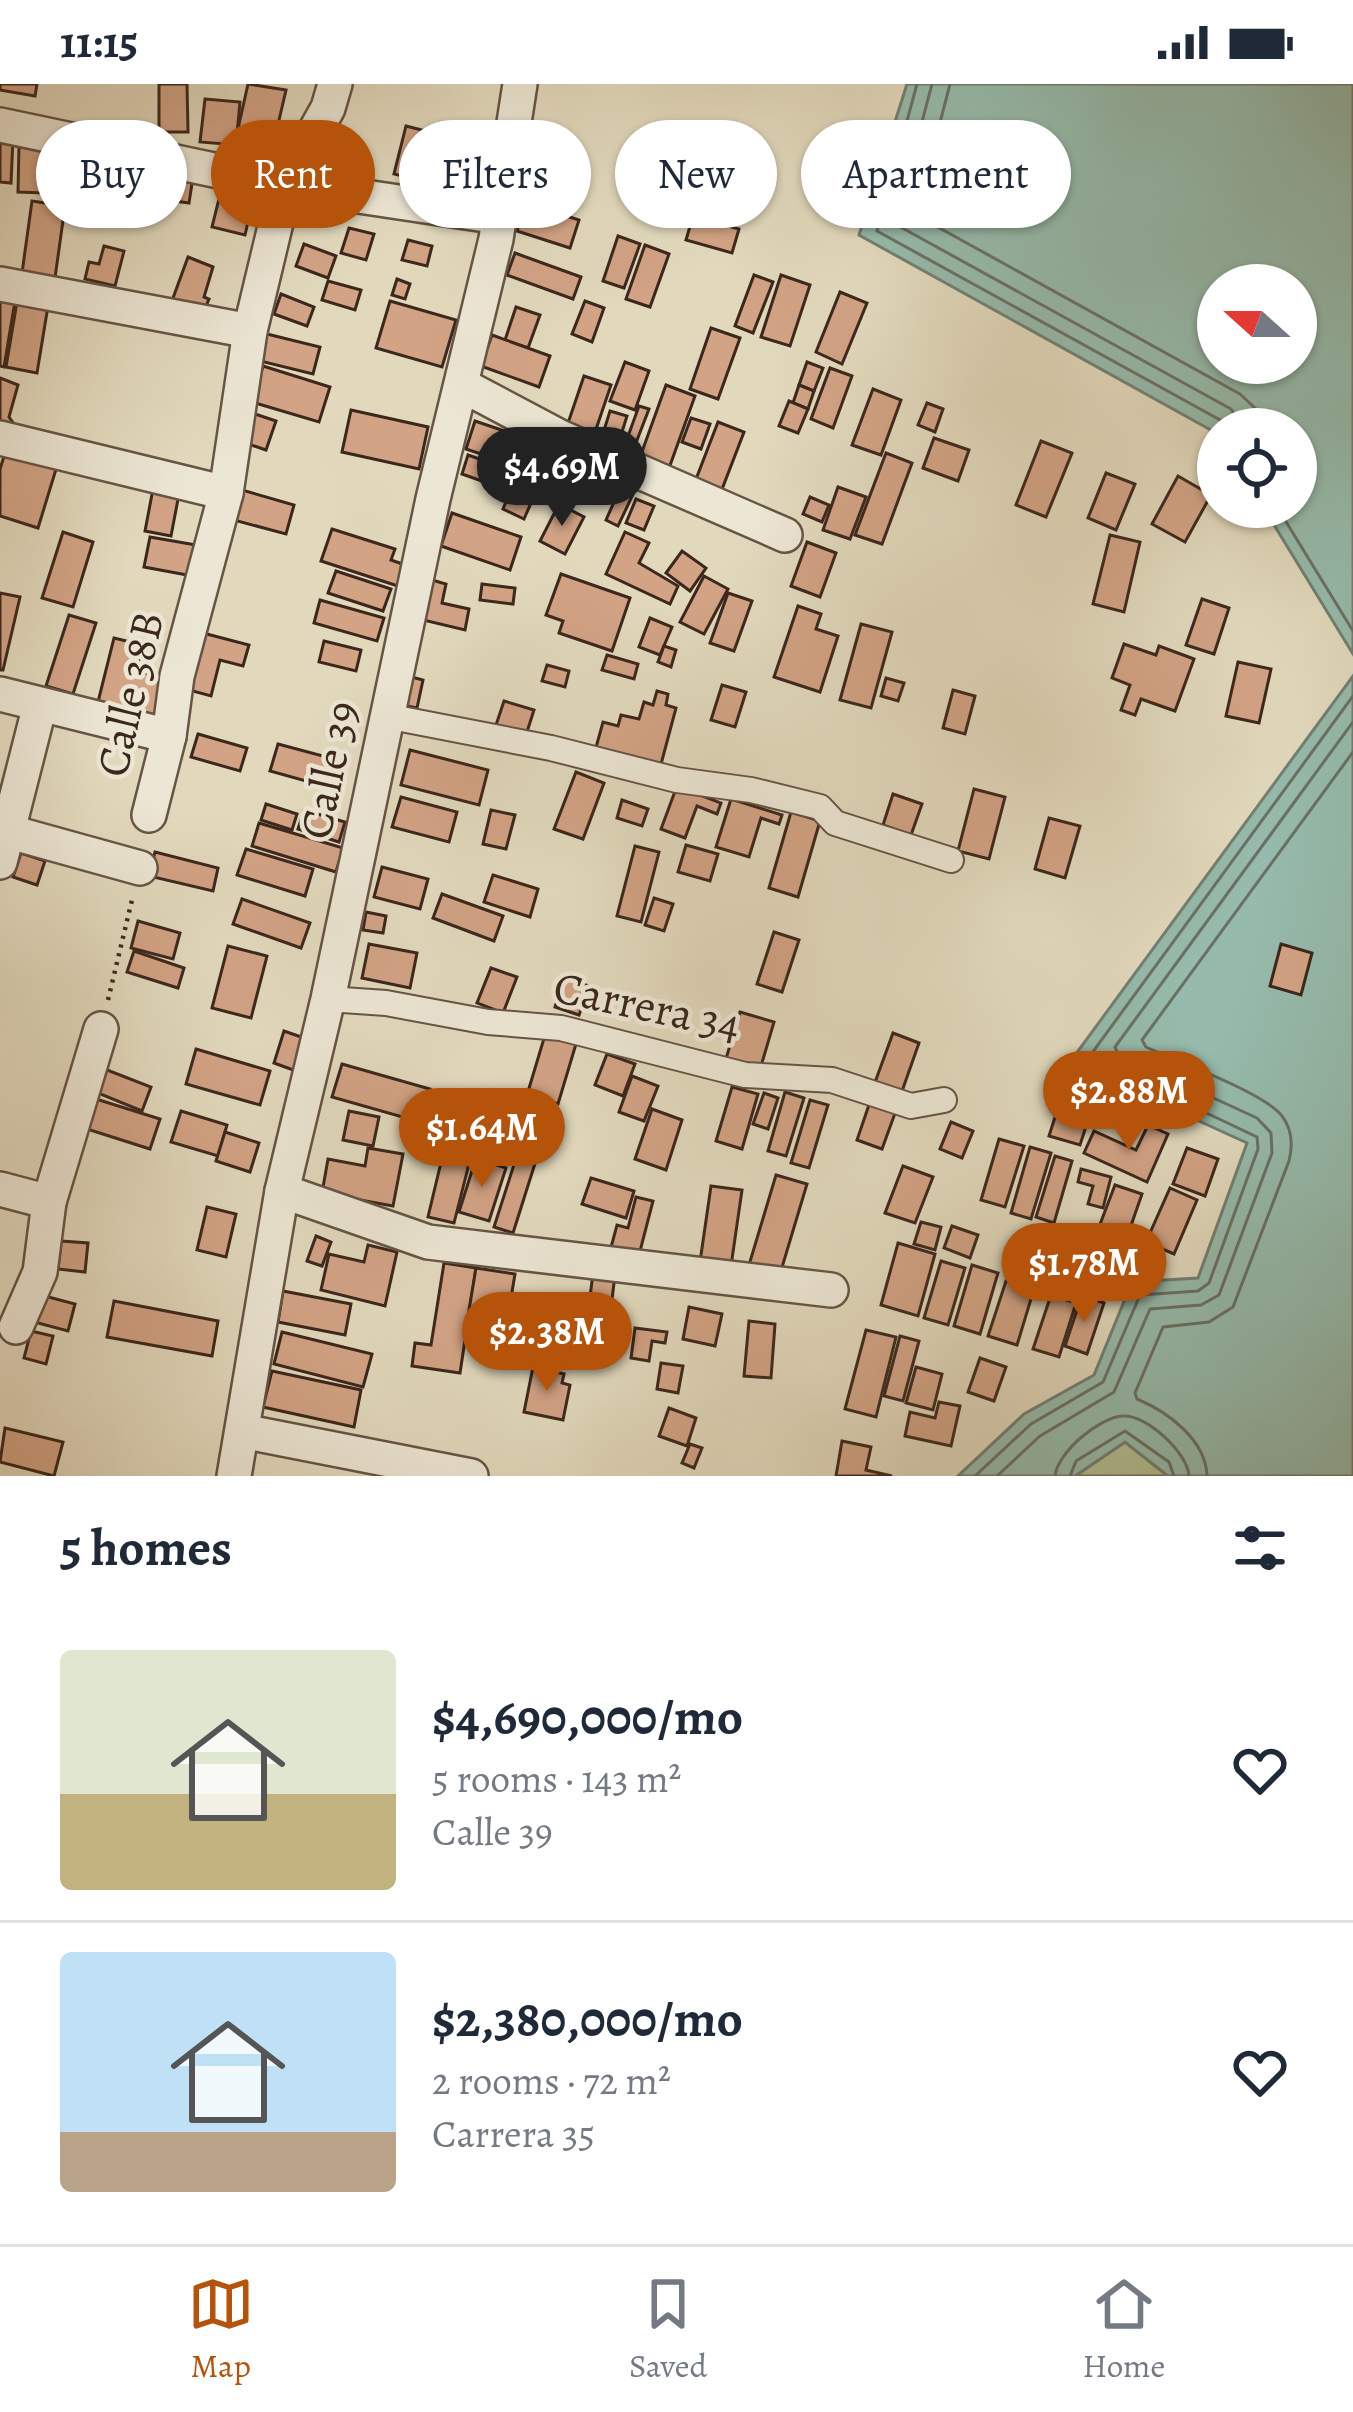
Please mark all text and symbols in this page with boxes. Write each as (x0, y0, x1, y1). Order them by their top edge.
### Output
text: 11:15 (60, 11, 138, 73)
chip: Buy (36, 120, 187, 228)
chip: Rent (211, 120, 375, 228)
chip: Filters (399, 120, 591, 228)
chip: New (615, 120, 777, 228)
chip: Apartment (801, 120, 1071, 228)
north arrow (1197, 264, 1317, 384)
map controls (1197, 264, 1317, 528)
button: locate (1197, 408, 1317, 528)
pin: $4.69M (464, 427, 660, 529)
text: $4.69M (504, 439, 620, 492)
street label: Calle 38B (81, 605, 179, 783)
street label: Calle 39 (284, 695, 374, 845)
street label: Carrera 34 (548, 956, 746, 1056)
pin: $2.88M (1031, 1051, 1227, 1153)
text: $2.88M (1070, 1063, 1188, 1116)
pin: $1.64M (384, 1088, 580, 1190)
text: $1.64M (426, 1100, 538, 1153)
pin: $1.78M (986, 1223, 1182, 1325)
text: $1.78M (1028, 1235, 1140, 1288)
pin: $2.38M (449, 1292, 645, 1394)
text: $2.38M (489, 1304, 605, 1357)
text: 5 homes (60, 1513, 232, 1583)
icon: filters (1227, 1515, 1293, 1581)
text: $4,690,000/mo (432, 1682, 743, 1752)
icon: home (156, 1698, 300, 1842)
icon: heart (1227, 1737, 1293, 1803)
text: 5 rooms · 143 m² (432, 1752, 681, 1805)
text: Calle 39 (432, 1805, 553, 1858)
text: $2,380,000/mo (432, 1984, 743, 2054)
icon: home (156, 2000, 300, 2144)
icon: heart (1227, 2039, 1293, 2105)
text: 2 rooms · 72 m² (432, 2054, 671, 2107)
text: Carrera 35 (432, 2107, 595, 2160)
tab: Map (188, 2271, 254, 2388)
tab: Saved (629, 2271, 707, 2388)
tab: Home (1082, 2271, 1165, 2388)

